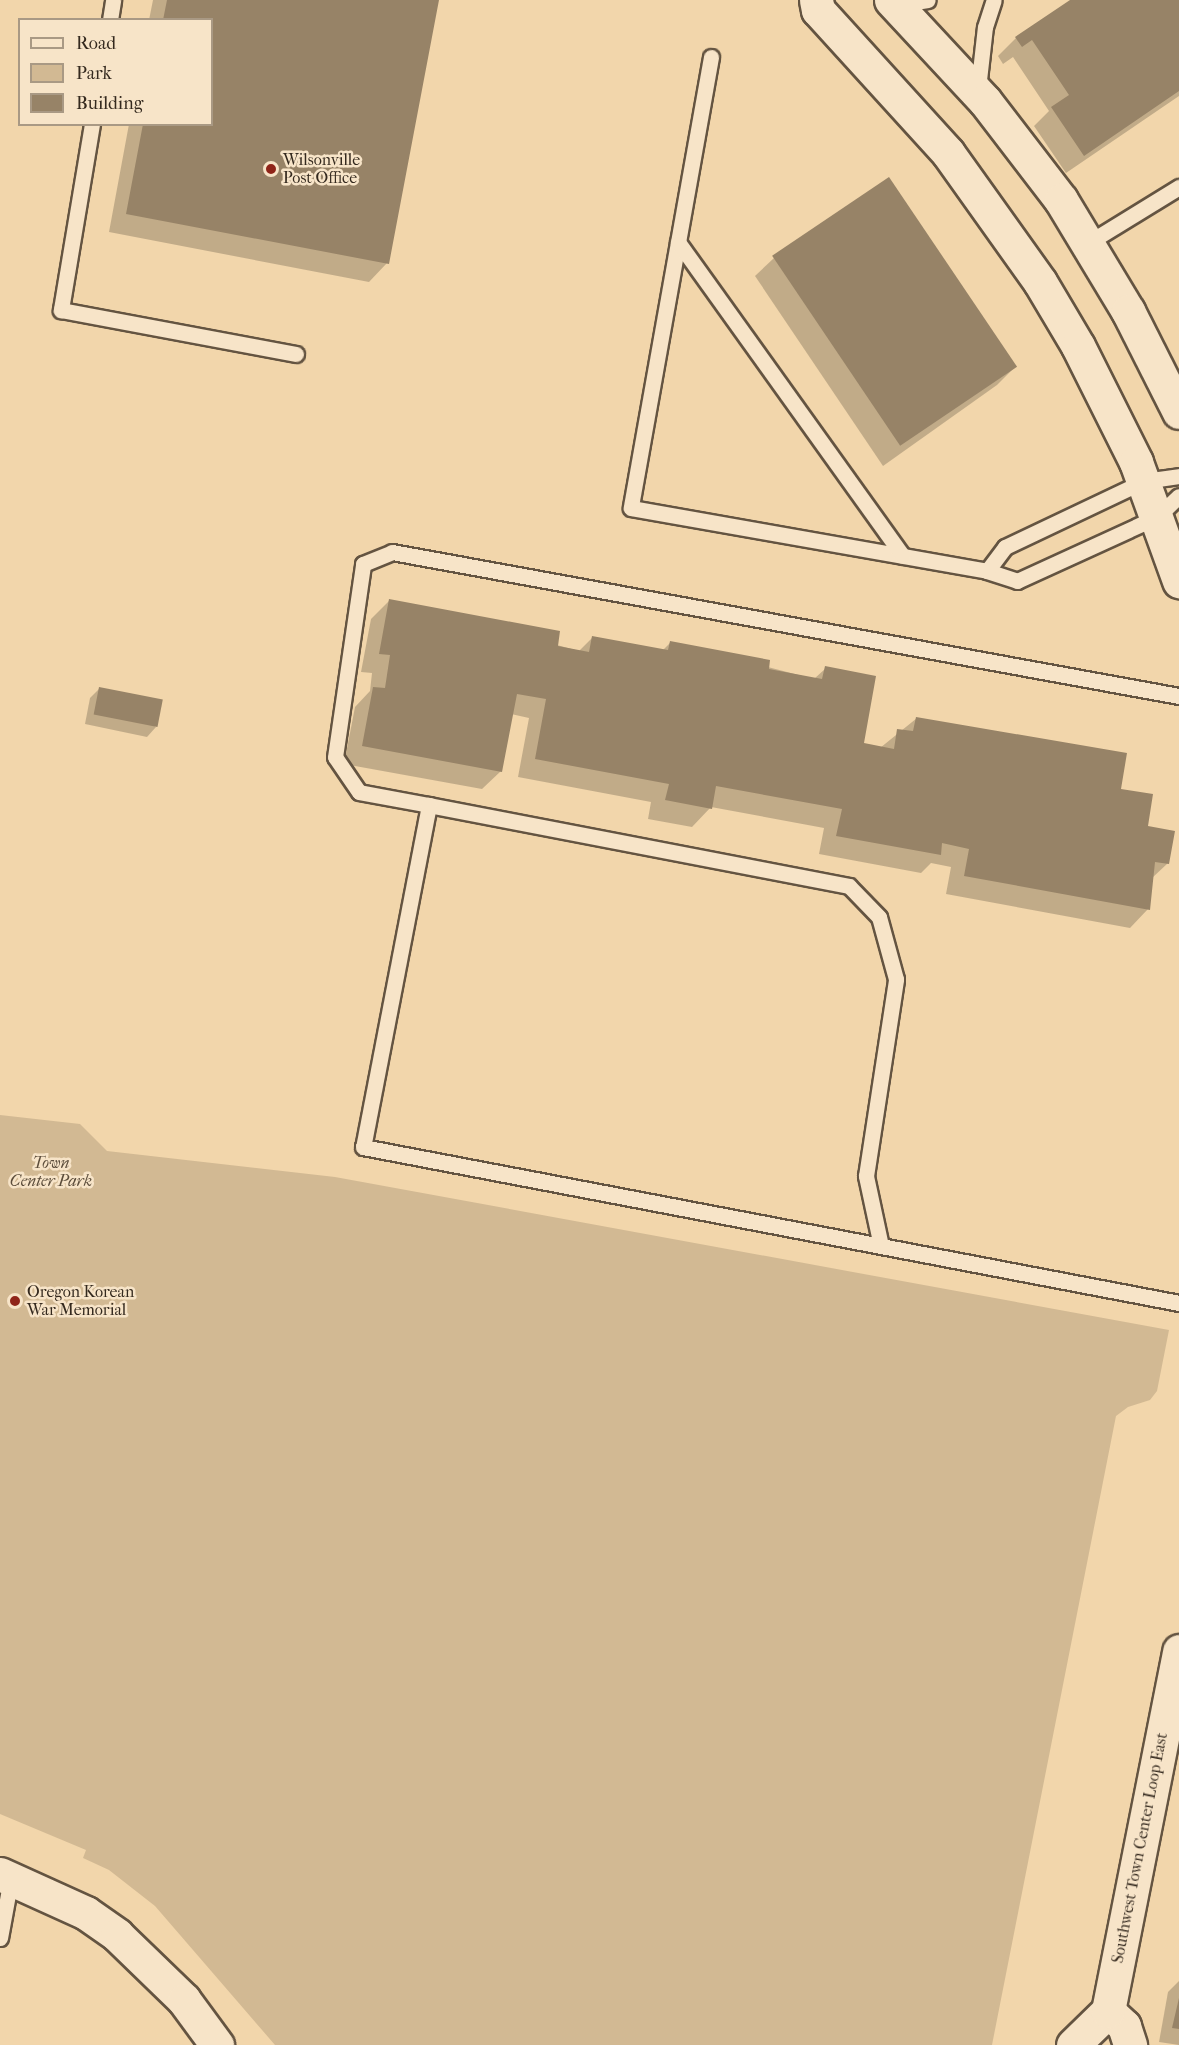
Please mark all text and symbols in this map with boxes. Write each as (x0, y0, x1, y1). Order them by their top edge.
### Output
legend (18, 18, 213, 126)
text: Road (76, 33, 116, 54)
text: Park (76, 63, 112, 84)
text: Building (76, 93, 143, 114)
place label: Wilsonville Post Office (283, 150, 360, 188)
marker: Wilsonville Post Office (264, 162, 278, 176)
park label: Town Center Park (10, 1153, 92, 1191)
place label: Oregon Korean War Memorial (27, 1282, 134, 1320)
marker: Oregon Korean War Memorial (8, 1294, 22, 1308)
street label: Southwest Town Center Loop East (1108, 1731, 1172, 1965)

